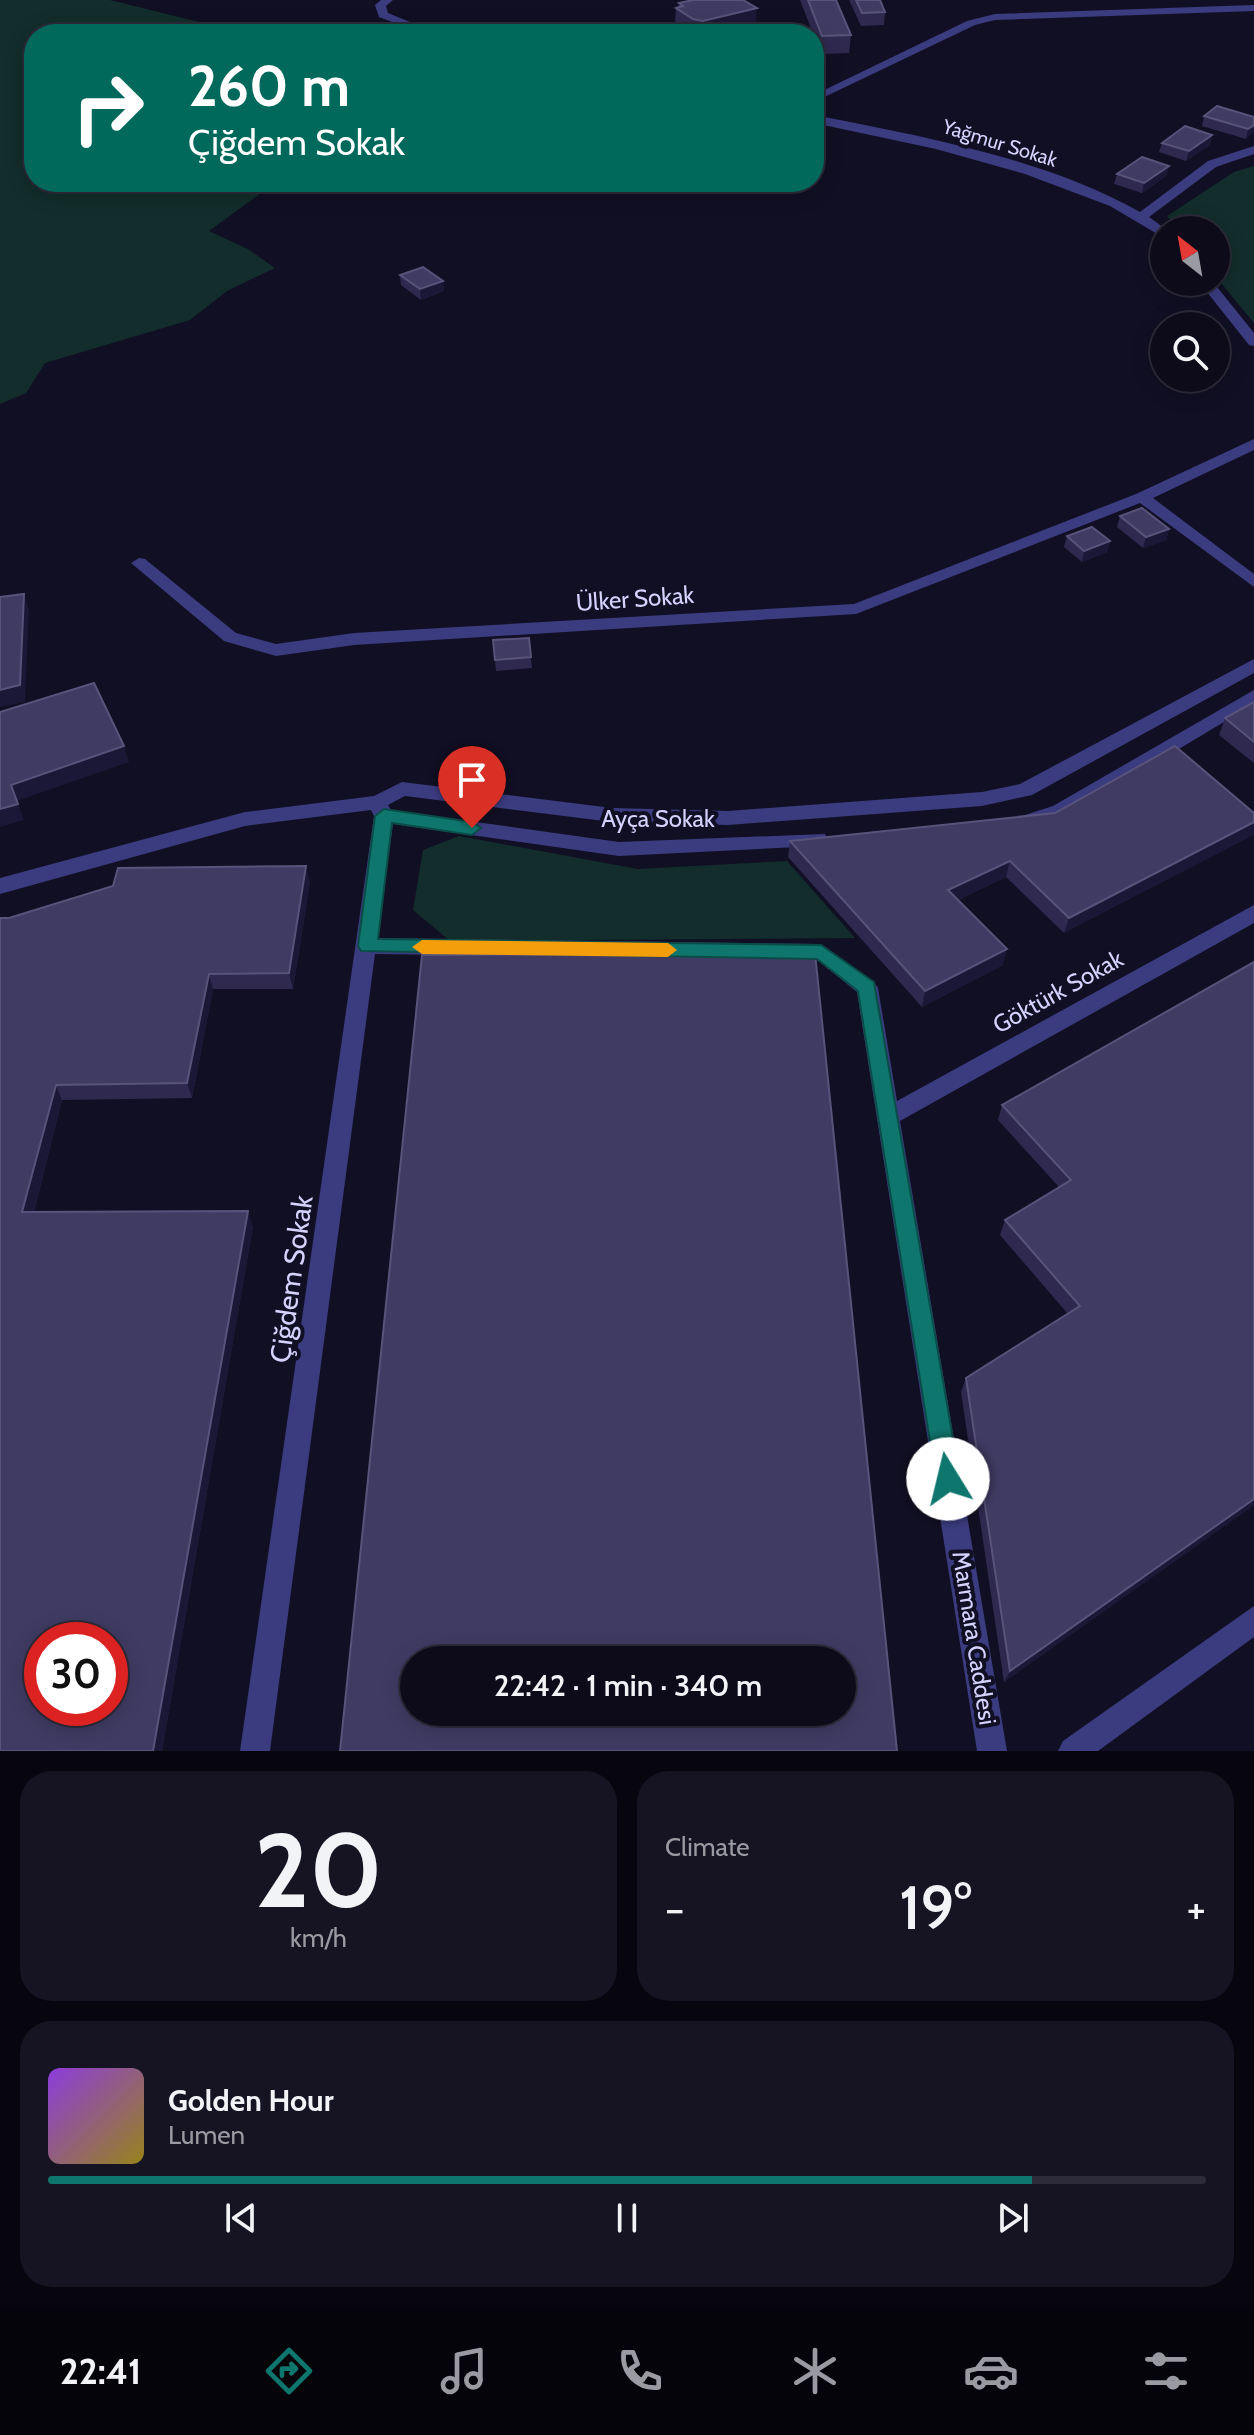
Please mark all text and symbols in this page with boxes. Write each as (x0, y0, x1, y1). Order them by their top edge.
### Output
text: 260 m (188, 52, 350, 120)
icon: right (56, 56, 160, 160)
street label: Yağmur Sokak (939, 114, 1060, 172)
text: Çiğdem Sokak (188, 120, 405, 164)
north arrow (1150, 216, 1230, 296)
map controls (1150, 216, 1230, 392)
button: search (1150, 312, 1230, 392)
street label: Ülker Sokak (575, 580, 695, 617)
pin (438, 746, 506, 828)
icon: arrive (450, 758, 494, 802)
street label: Ayça Sokak (601, 804, 715, 833)
street label: Göktürk Sokak (988, 944, 1128, 1039)
street label: Çiğdem Sokak (262, 1193, 320, 1365)
position arrow (906, 1437, 990, 1521)
street label: Marmara Caddesi (946, 1549, 1003, 1727)
speed limit sign: 30 (24, 1622, 128, 1726)
text: 22:42 · 1 min · 340 m (494, 1667, 762, 1704)
text: 20 (254, 1807, 383, 1933)
text: Climate (665, 1831, 750, 1863)
text: 19° (899, 1871, 972, 1944)
text: − (665, 1882, 684, 1935)
text: + (1187, 1882, 1206, 1935)
text: km/h (290, 1922, 347, 1954)
text: Golden Hour (168, 2082, 334, 2119)
text: Lumen (168, 2119, 245, 2151)
icon: previous (219, 2196, 263, 2240)
icon: pause (605, 2196, 649, 2240)
icon: next (991, 2196, 1035, 2240)
icon: directions (261, 2343, 317, 2399)
icon: music (436, 2343, 492, 2399)
icon: phone (612, 2343, 668, 2399)
icon: climate (787, 2343, 843, 2399)
icon: car (963, 2343, 1019, 2399)
icon: filters (1138, 2343, 1194, 2399)
text: 22:41 (60, 2349, 141, 2393)

